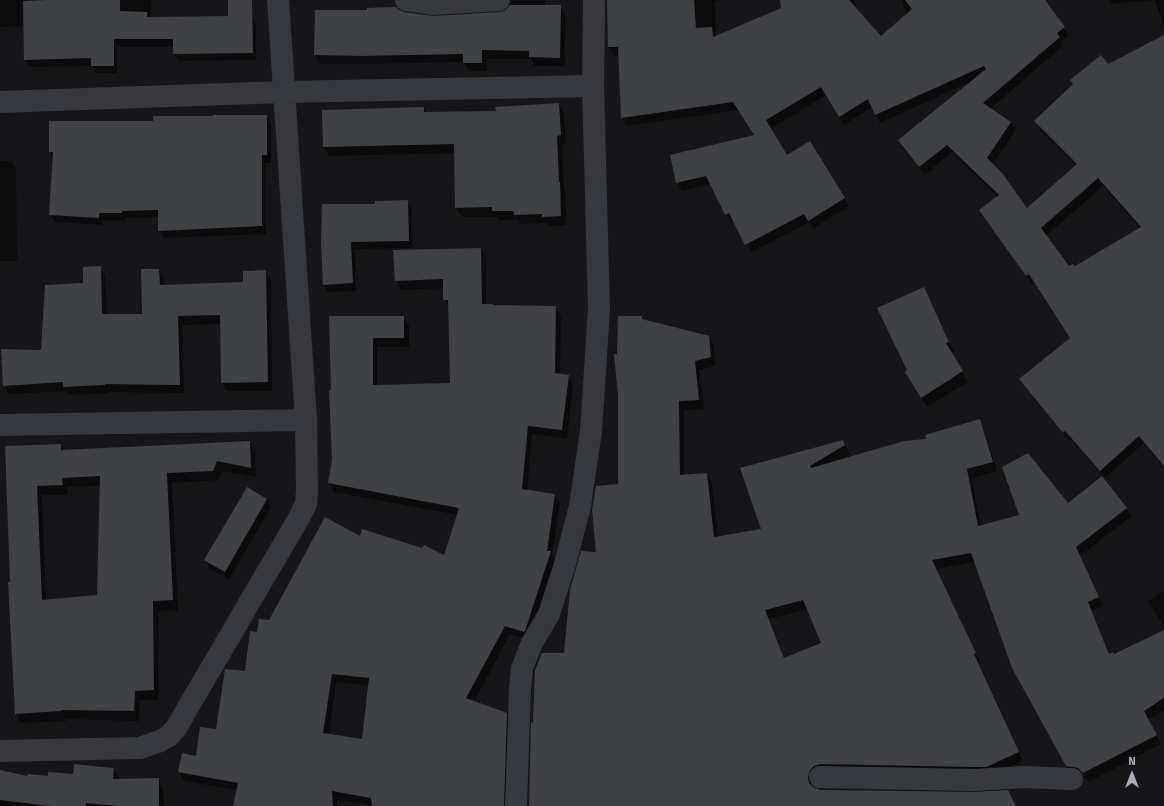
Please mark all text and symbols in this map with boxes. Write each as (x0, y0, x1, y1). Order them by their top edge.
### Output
north arrow (1112, 754, 1152, 794)
text: N (1128, 755, 1136, 768)

